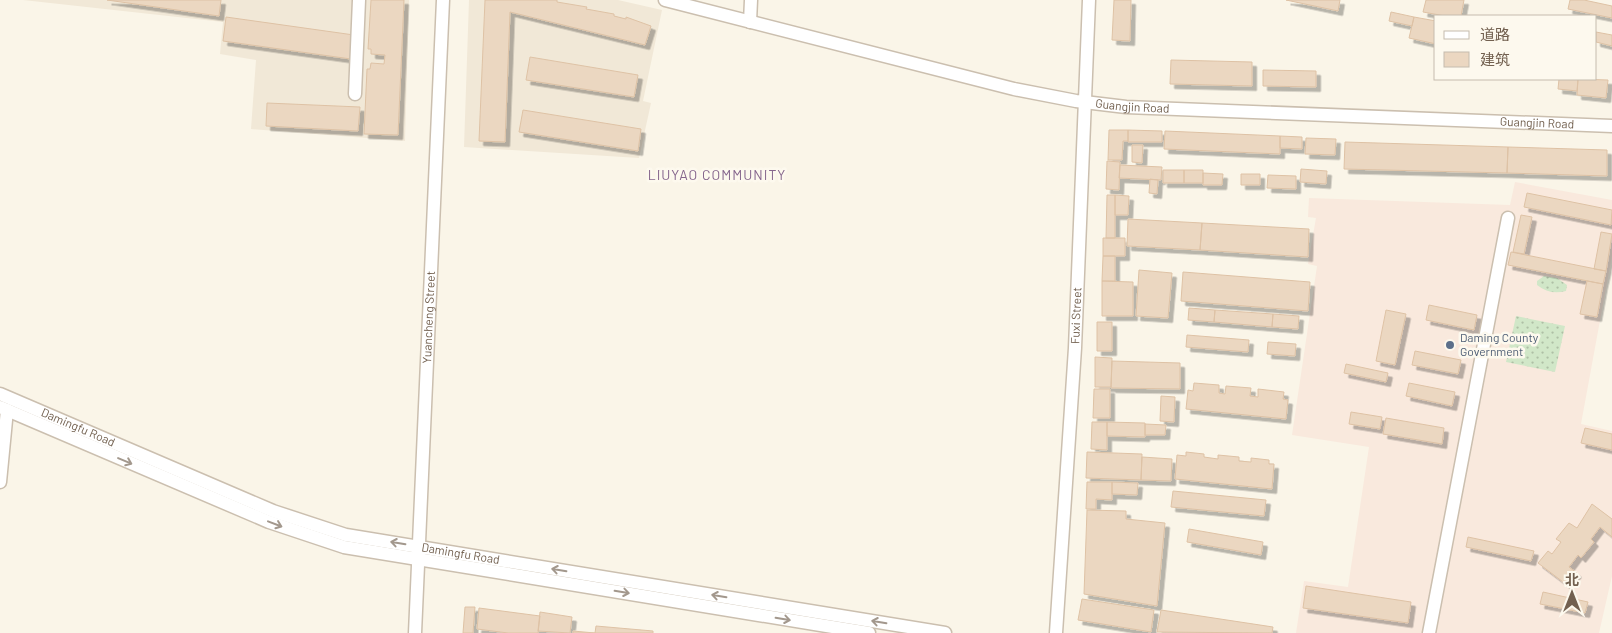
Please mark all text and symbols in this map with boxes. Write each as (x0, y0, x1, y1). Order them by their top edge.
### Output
legend (1434, 15, 1597, 80)
text: 道路 (1480, 25, 1510, 43)
text: 建筑 (1480, 50, 1510, 68)
street label: Guangjin Road (1095, 95, 1170, 115)
street label: Guangjin Road (1500, 114, 1574, 131)
district label: LIUYAO COMMUNITY (648, 166, 786, 183)
street label: Yuancheng Street (419, 271, 437, 364)
street label: Fuxi Street (1067, 287, 1083, 344)
place label: Daming County Government (1460, 330, 1539, 358)
marker: Daming County Government (1444, 339, 1456, 351)
street label: Damingfu Road (39, 405, 118, 449)
one-way arrow (117, 457, 132, 467)
one-way arrow (267, 520, 282, 529)
one-way arrow (391, 538, 407, 548)
street label: Damingfu Road (421, 539, 501, 566)
one-way arrow (551, 564, 567, 574)
north arrow (1547, 568, 1597, 618)
text: 北 (1565, 571, 1579, 588)
one-way arrow (614, 588, 630, 598)
one-way arrow (711, 591, 727, 601)
one-way arrow (774, 614, 790, 624)
one-way arrow (872, 617, 888, 627)

